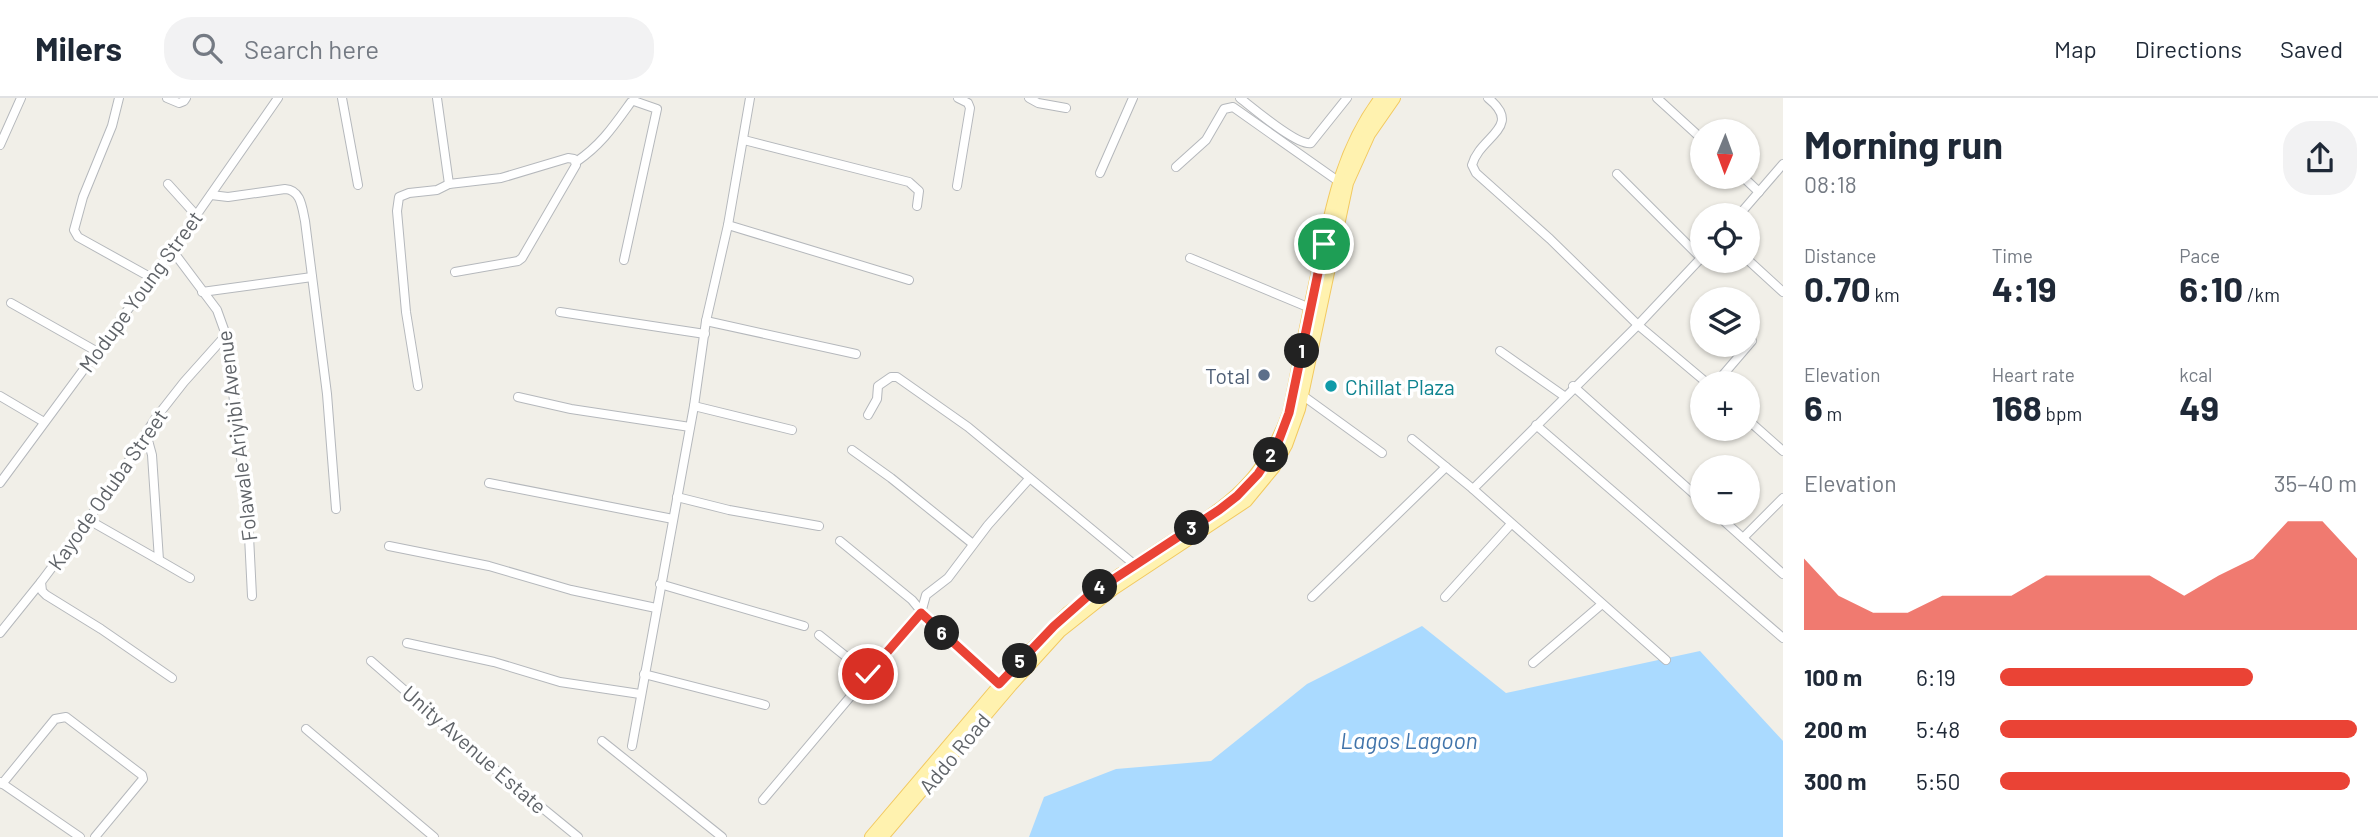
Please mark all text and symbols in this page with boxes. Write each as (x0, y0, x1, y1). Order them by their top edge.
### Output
search box (164, 17, 654, 80)
text: Milers (35, 28, 122, 68)
icon: search (188, 29, 226, 67)
text: Search here (244, 33, 379, 64)
text: Map (2054, 34, 2097, 63)
text: Directions (2135, 34, 2242, 63)
text: Saved (2280, 34, 2343, 63)
north arrow (1690, 119, 1760, 189)
map controls (1690, 119, 1760, 525)
text: Morning run (1804, 121, 2003, 167)
button: share (2283, 121, 2357, 195)
text: 08:18 (1804, 170, 1857, 198)
button: locate (1690, 203, 1760, 273)
street label: Modupe Young Street (73, 205, 207, 377)
pin (1294, 214, 1354, 274)
icon: arrive (1305, 225, 1343, 263)
text: Distance (1804, 244, 1876, 267)
text: Time (1992, 244, 2033, 267)
text: Pace (2179, 244, 2220, 267)
text: 0.70 (1804, 267, 1871, 309)
text: 4:19 (1992, 267, 2057, 309)
text: 6:10 (2179, 267, 2243, 309)
text: km (1871, 283, 1900, 306)
text: /km (2243, 283, 2280, 306)
button: layers (1690, 287, 1760, 357)
street label: Folawale Ariyibi Avenue (211, 329, 261, 543)
pin: 1 (1284, 334, 1320, 368)
text: 1 (1298, 339, 1305, 362)
place label: Total (1205, 363, 1250, 388)
text: Elevation (1804, 363, 1881, 386)
text: Heart rate (1992, 363, 2075, 386)
text: kcal (2179, 363, 2212, 386)
marker: Total (1256, 367, 1272, 383)
button: + (1690, 371, 1760, 441)
place label: Chillat Plaza (1345, 374, 1455, 399)
marker: Chillat Plaza (1323, 378, 1339, 394)
text: 6 (1804, 386, 1823, 428)
text: 168 (1992, 386, 2042, 428)
text: 49 (2179, 386, 2219, 428)
text: m (1823, 402, 1842, 425)
text: bpm (2042, 402, 2082, 425)
street label: Kayode Oduba Street (42, 404, 172, 574)
pin: 2 (1254, 438, 1288, 472)
text: 2 (1265, 443, 1276, 466)
button: − (1690, 455, 1760, 525)
text: Elevation (1804, 469, 1897, 497)
text: 35–40 m (2274, 469, 2357, 497)
pin: 3 (1174, 510, 1210, 546)
text: 3 (1186, 516, 1197, 539)
pin: 4 (1082, 570, 1118, 604)
text: 4 (1094, 575, 1105, 598)
pin: 6 (925, 616, 960, 650)
text: 6 (936, 621, 947, 644)
pin (838, 644, 898, 704)
pin: 5 (1002, 644, 1038, 678)
text: 5 (1014, 649, 1025, 672)
icon: check (849, 655, 887, 693)
text: 100 m (1804, 663, 1862, 691)
text: 6:19 (1916, 663, 1956, 691)
street label: Unity Avenue Estate (398, 680, 552, 818)
street label: Addo Road (913, 708, 995, 798)
text: 200 m (1804, 715, 1867, 743)
text: 5:48 (1916, 715, 1960, 743)
water label: Lagos Lagoon (1340, 726, 1478, 754)
text: 300 m (1804, 767, 1866, 795)
text: 5:50 (1916, 767, 1960, 795)

